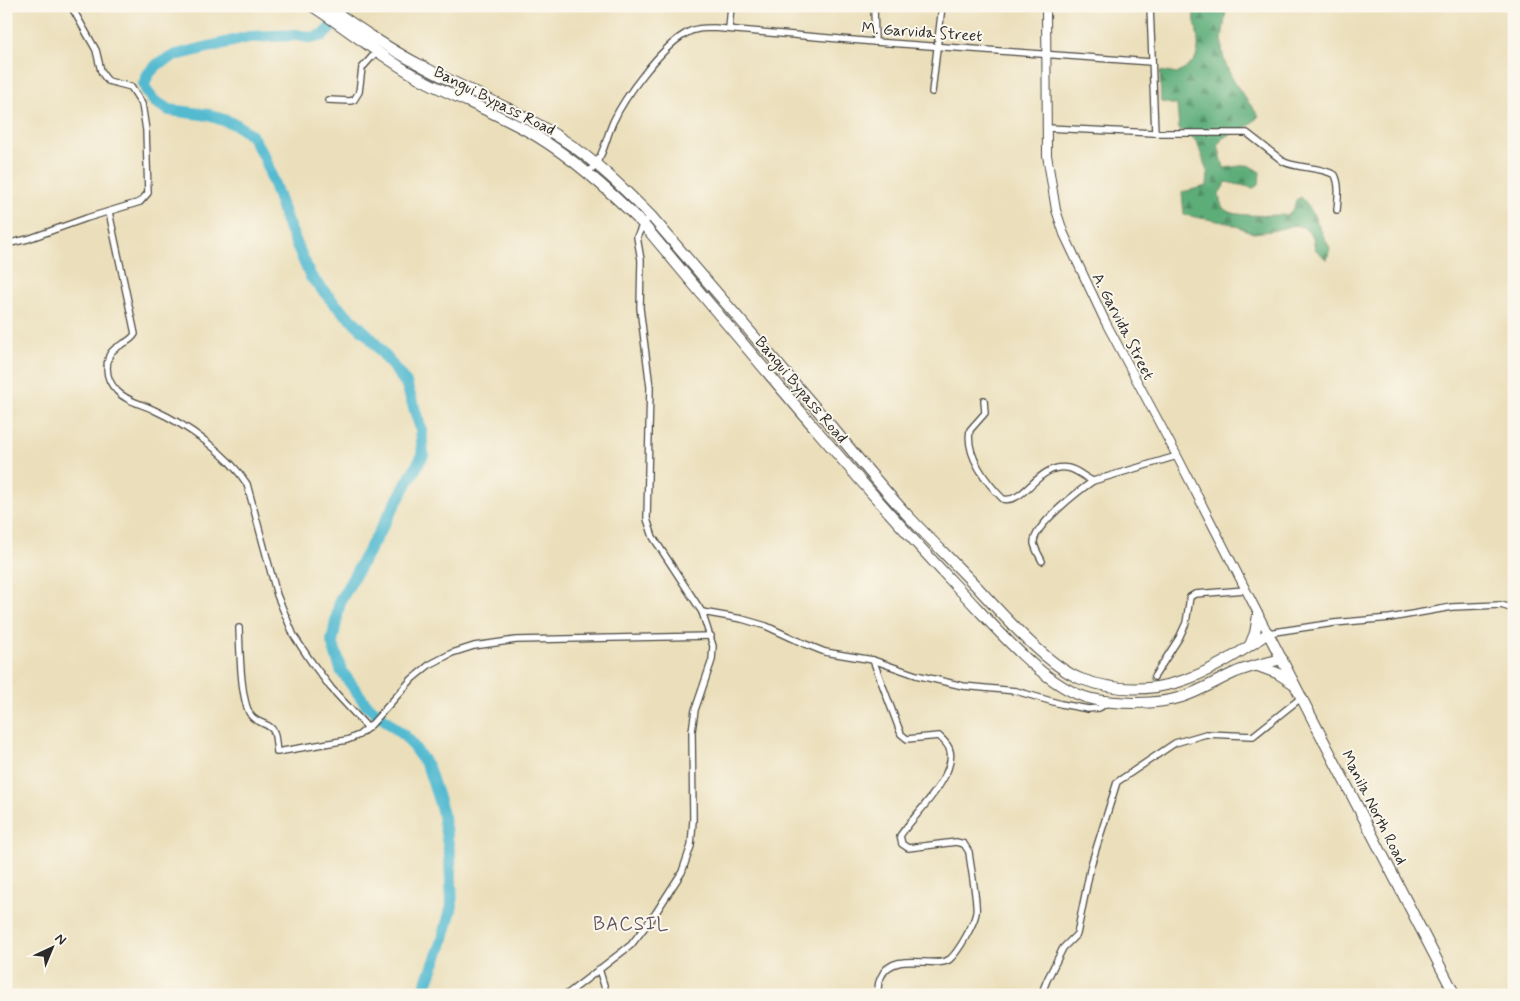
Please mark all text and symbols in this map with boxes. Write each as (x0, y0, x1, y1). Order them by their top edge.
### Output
street label: M. Garvida Street (861, 18, 983, 47)
street label: Bangui Bypass Road (430, 62, 559, 142)
street label: A. Garvida Street (1087, 270, 1159, 384)
street label: Bangui Bypass Road (749, 332, 852, 449)
street label: Manila North Road (1336, 747, 1412, 868)
district label: BACSIL (593, 912, 669, 937)
north arrow (28, 924, 78, 974)
text: N (51, 930, 70, 949)

